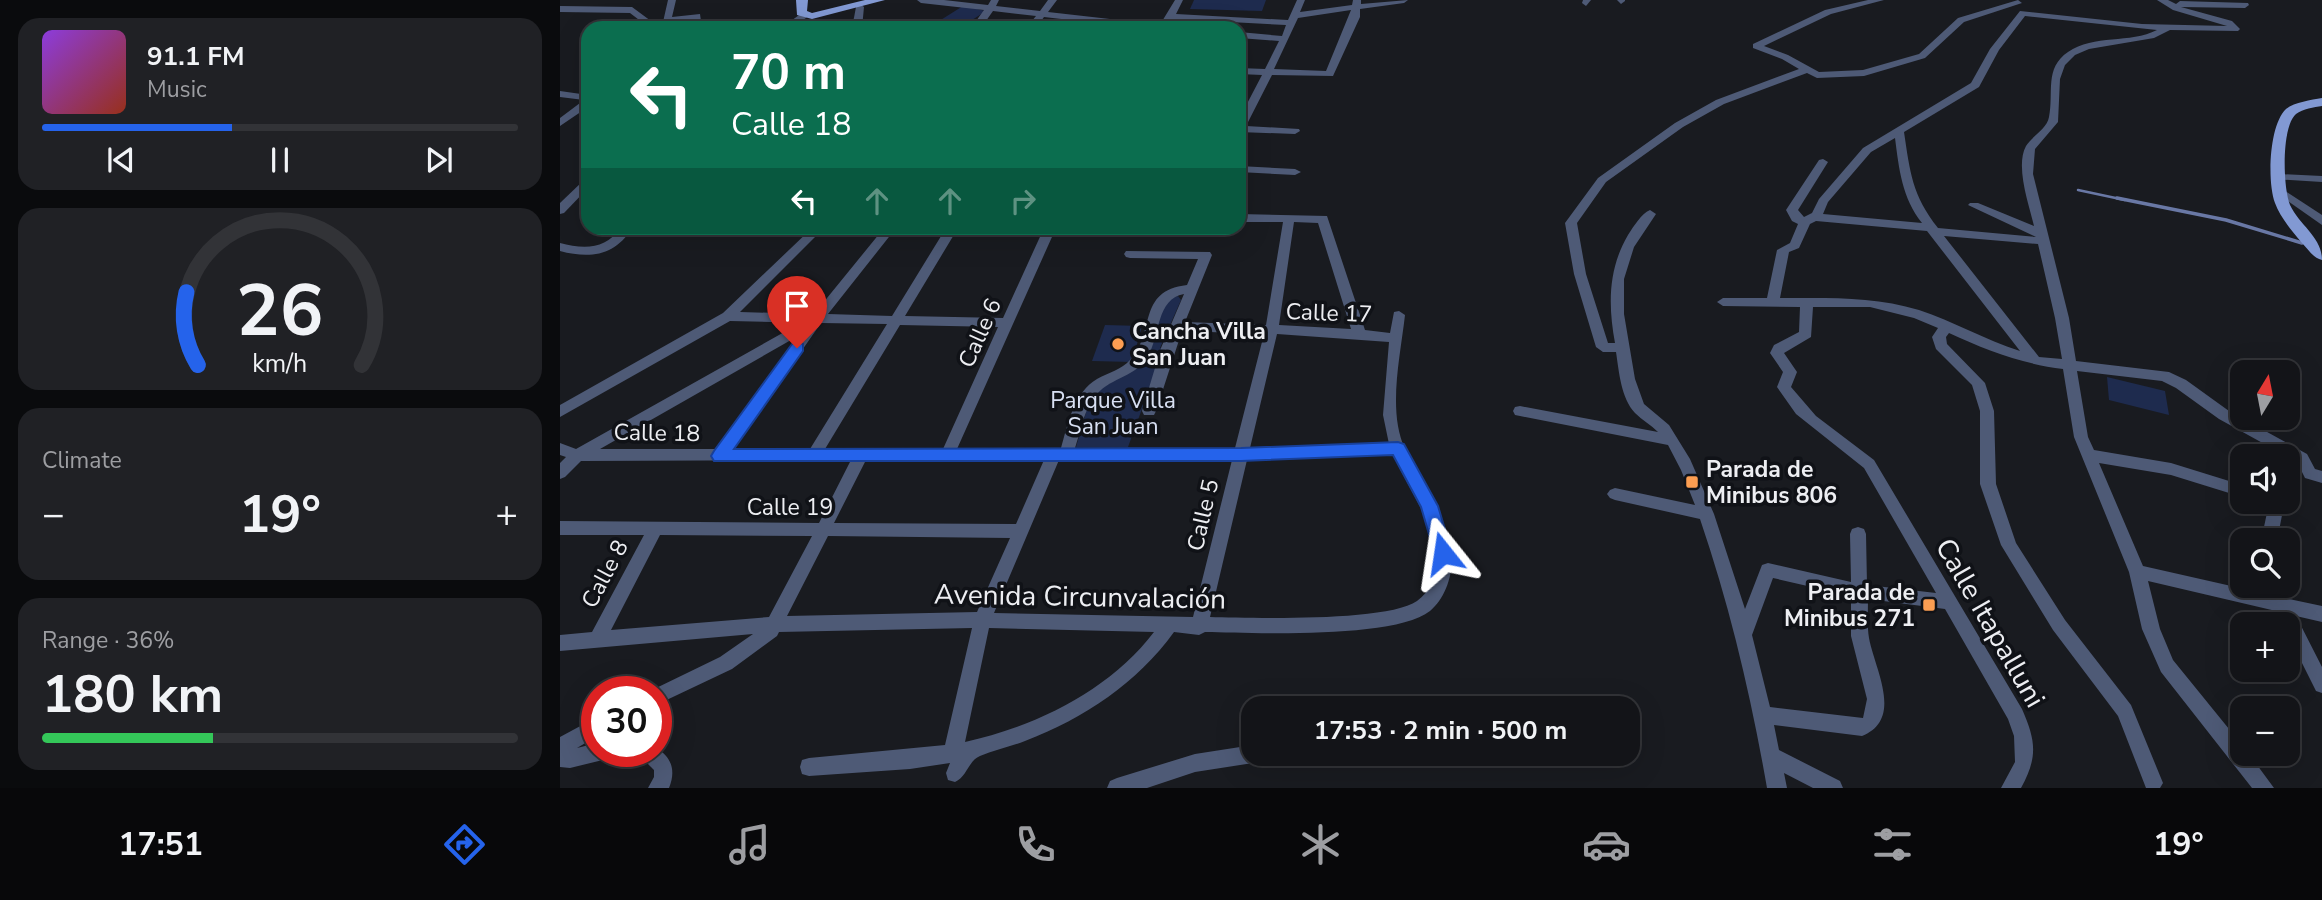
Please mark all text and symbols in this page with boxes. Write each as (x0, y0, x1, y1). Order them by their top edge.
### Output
text: 91.1 FM (147, 39, 244, 74)
text: 70 m (731, 39, 846, 106)
icon: left (616, 49, 707, 140)
text: Music (147, 74, 207, 105)
text: Calle 18 (731, 103, 851, 146)
icon: previous (102, 141, 140, 179)
icon: pause (261, 141, 299, 179)
icon: next (420, 141, 458, 179)
icon: left (785, 182, 823, 220)
icon: ahead (858, 182, 896, 220)
icon: ahead (931, 182, 969, 220)
icon: right (1004, 182, 1042, 220)
text: 26 (236, 261, 324, 361)
pin (767, 276, 827, 348)
icon: arrive (778, 287, 816, 325)
street label: Calle 6 (951, 293, 1009, 373)
street label: Calle 17 (1285, 296, 1373, 330)
place label: Cancha Villa San Juan (1132, 316, 1266, 373)
marker: Cancha Villa San Juan (1110, 336, 1126, 352)
text: km/h (252, 347, 308, 381)
north arrow (2230, 360, 2300, 430)
map controls (2230, 360, 2300, 766)
park label: Parque Villa San Juan (1050, 385, 1176, 442)
street label: Calle 18 (613, 417, 701, 449)
button: sound (2230, 444, 2300, 514)
text: Climate (42, 445, 122, 476)
place label: Parada de Minibus 806 (1706, 454, 1837, 511)
marker: Parada de Minibus 806 (1684, 474, 1700, 490)
street label: Calle 5 (1180, 476, 1226, 554)
text: 19° (239, 479, 321, 550)
text: − (42, 489, 65, 540)
text: + (495, 489, 518, 540)
street label: Calle 19 (747, 492, 833, 523)
position arrow (1406, 516, 1480, 590)
button: search (2230, 528, 2300, 598)
street label: Calle Itapalluni (1926, 531, 2054, 715)
street label: Calle 8 (574, 535, 636, 613)
street label: Avenida Circunvalación (934, 575, 1226, 619)
place label: Parada de Minibus 271 (1784, 577, 1915, 634)
marker: Parada de Minibus 271 (1921, 597, 1937, 613)
button: + (2230, 612, 2300, 682)
text: Range · 36% (42, 625, 174, 656)
text: 180 km (42, 659, 223, 730)
speed limit sign: 30 (581, 676, 672, 767)
button: − (2230, 696, 2300, 766)
text: 17:53 · 2 min · 500 m (1314, 713, 1567, 748)
icon: directions (440, 820, 489, 869)
icon: music (725, 820, 774, 869)
icon: phone (1011, 820, 1060, 869)
icon: climate (1296, 820, 1345, 869)
icon: car (1582, 820, 1631, 869)
icon: filters (1868, 820, 1917, 869)
text: 17:51 (118, 823, 203, 866)
text: 19° (2153, 823, 2204, 866)

